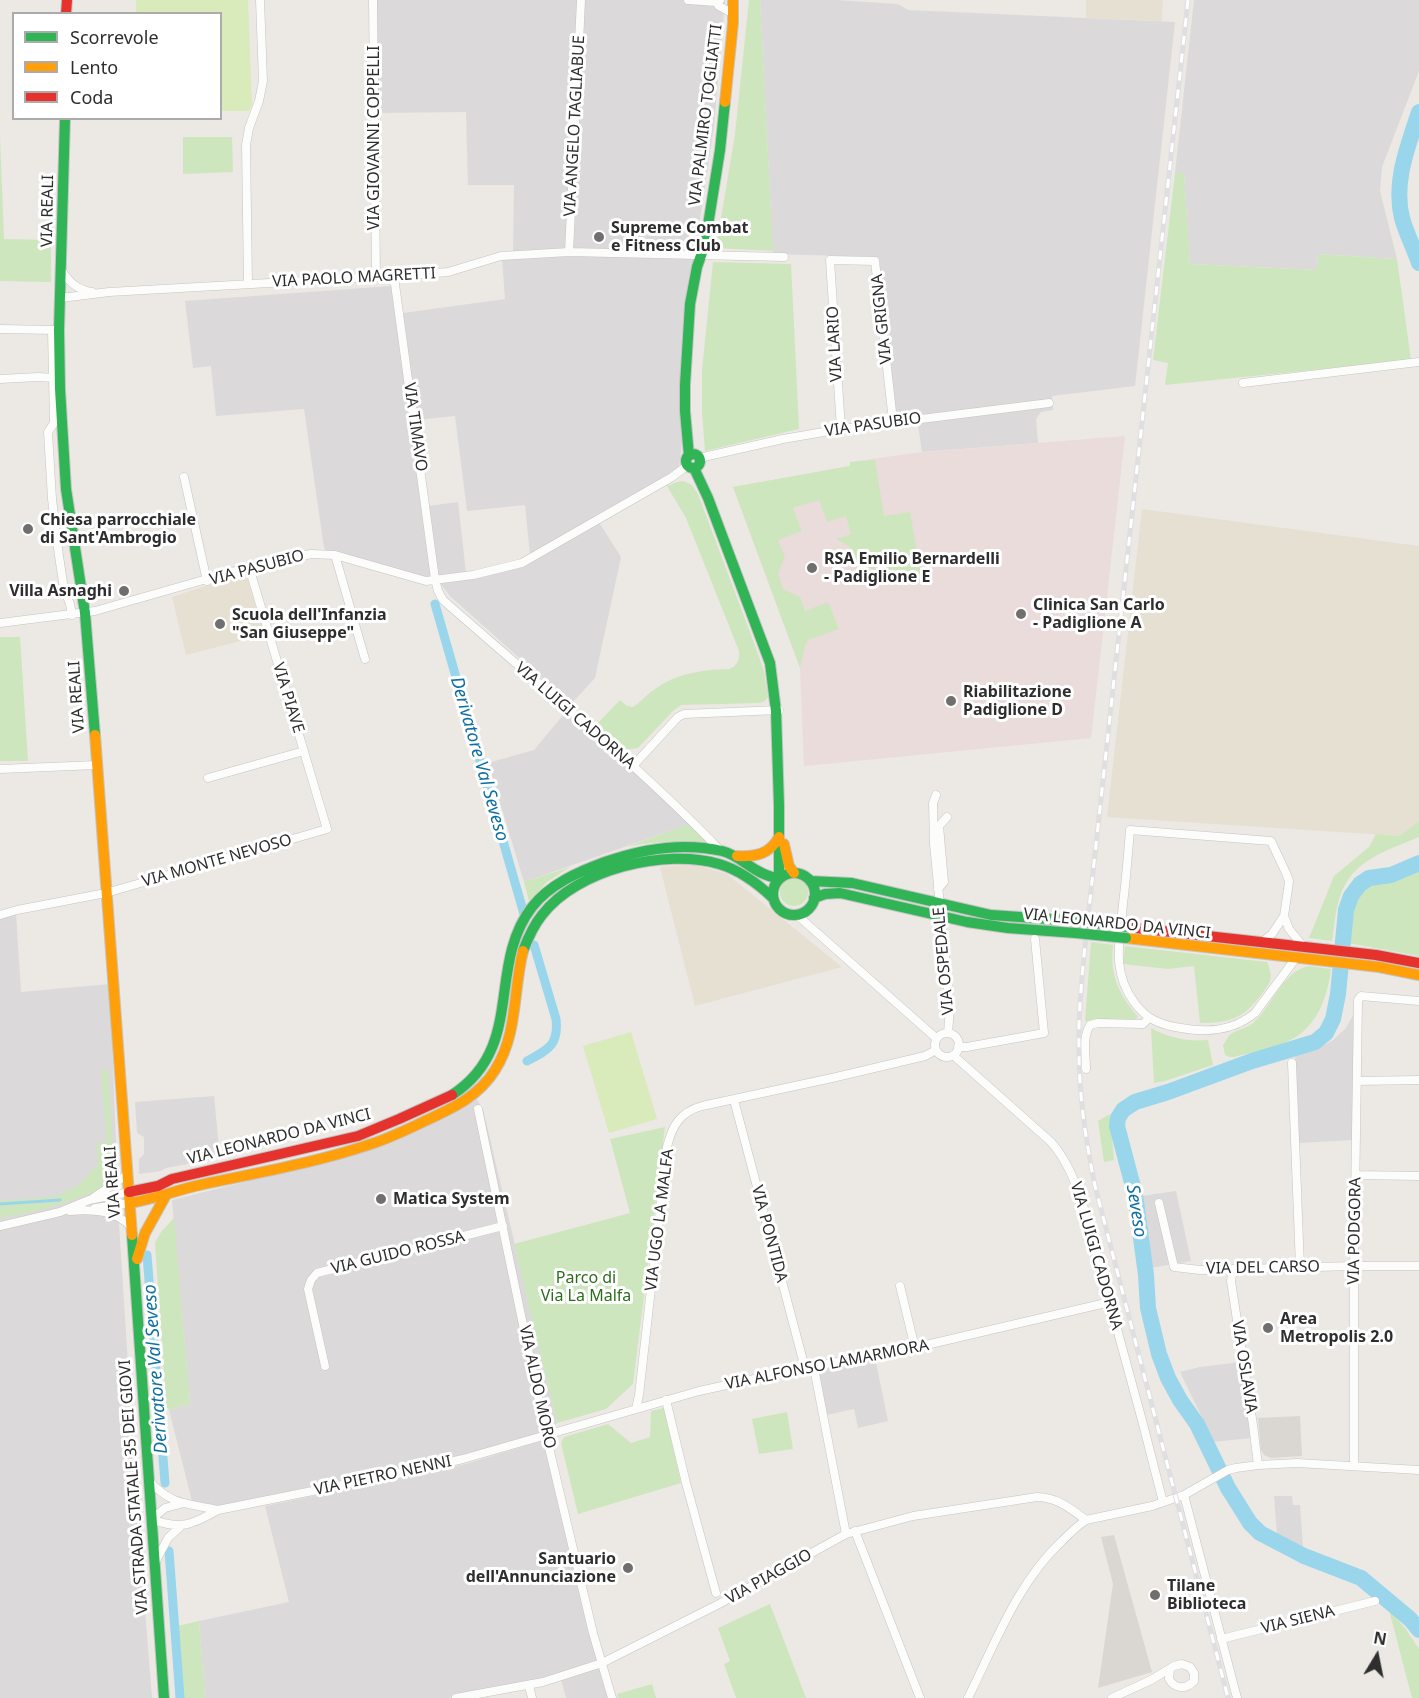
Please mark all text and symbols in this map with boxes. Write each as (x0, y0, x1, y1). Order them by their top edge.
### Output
legend (12, 12, 222, 120)
street label: VIA PALMIRO TOGLIATTI (685, 23, 727, 207)
text: Scorrevole (70, 25, 159, 49)
street label: VIA ANGELO TAGLIABUE (561, 35, 589, 217)
street label: VIA GIOVANNI COPPELLI (364, 46, 384, 230)
text: Lento (70, 55, 118, 79)
text: Coda (70, 85, 113, 109)
street label: VIA REALI (38, 175, 58, 247)
place label: Supreme Combat e Fitness Club (611, 218, 749, 256)
marker: Supreme Combat e Fitness Club (592, 230, 606, 244)
street label: VIA PAOLO MAGRETTI (272, 264, 436, 292)
street label: VIA GRIGNA (868, 273, 896, 365)
street label: VIA LARIO (823, 306, 847, 382)
street label: VIA TIMAVO (399, 381, 431, 473)
street label: VIA PASUBIO (823, 409, 923, 441)
place label: Chiesa parrocchiale di Sant'Ambrogio (40, 510, 196, 548)
marker: Chiesa parrocchiale di Sant'Ambrogio (21, 522, 35, 536)
street label: VIA PASUBIO (208, 546, 306, 590)
place label: RSA Emilio Bernardelli - Padiglione E (824, 549, 1000, 587)
marker: RSA Emilio Bernardelli - Padiglione E (805, 561, 819, 575)
place label: Villa Asnaghi (9, 581, 112, 601)
marker: Villa Asnaghi (117, 584, 131, 598)
place label: Clinica San Carlo - Padiglione A (1033, 595, 1165, 633)
place label: Scuola dell'Infanzia "San Giuseppe" (232, 605, 386, 643)
marker: Clinica San Carlo - Padiglione A (1014, 607, 1028, 621)
marker: Scuola dell'Infanzia "San Giuseppe" (213, 617, 227, 631)
street label: VIA LUIGI CADORNA (511, 659, 639, 773)
street label: VIA REALI (65, 660, 89, 734)
street label: VIA PIAVE (268, 660, 308, 736)
water label: Derivatore Val Seveso (445, 674, 513, 844)
place label: Riabilitazione Padiglione D (963, 682, 1071, 720)
marker: Riabilitazione Padiglione D (944, 694, 958, 708)
street label: VIA MONTE NEVOSO (140, 830, 294, 892)
street label: VIA LEONARDO DA VINCI (1022, 905, 1212, 943)
street label: VIA OSPEDALE (930, 906, 958, 1016)
street label: VIA LEONARDO DA VINCI (185, 1105, 373, 1169)
street label: VIA REALI (101, 1145, 125, 1219)
street label: VIA UGO LA MALFA (642, 1148, 678, 1292)
street label: VIA PODGORA (1344, 1177, 1366, 1285)
street label: VIA LUIGI CADORNA (1066, 1180, 1126, 1332)
street label: VIA PONTIDA (747, 1183, 791, 1285)
water label: Seveso (1121, 1183, 1151, 1239)
place label: Matica System (393, 1189, 509, 1209)
marker: Matica System (374, 1192, 388, 1206)
street label: VIA GUIDO ROSSA (329, 1227, 467, 1279)
street label: VIA DEL CARSO (1206, 1257, 1320, 1279)
park label: Parco di Via La Malfa (541, 1268, 631, 1306)
water label: Derivatore Val Seveso (139, 1283, 173, 1455)
place label: Area Metropolis 2.0 (1280, 1309, 1393, 1347)
street label: VIA OSLAVIA (1227, 1319, 1261, 1415)
marker: Area Metropolis 2.0 (1261, 1321, 1275, 1335)
street label: VIA ALDO MORO (515, 1323, 559, 1451)
street label: VIA ALFONSO LAMARMORA (724, 1336, 930, 1394)
street label: VIA STRADA STATALE 35 DEI GIOVI (116, 1359, 152, 1615)
street label: VIA PIETRO NENNI (313, 1452, 453, 1500)
street label: VIA PIAGGIO (723, 1545, 815, 1609)
place label: Santuario dell'Annunciazione (466, 1549, 616, 1587)
marker: Santuario dell'Annunciazione (621, 1561, 635, 1575)
place label: Tilane Biblioteca (1167, 1576, 1246, 1614)
marker: Tilane Biblioteca (1148, 1588, 1162, 1602)
street label: VIA SIENA (1259, 1602, 1337, 1638)
north arrow (1347, 1626, 1407, 1686)
text: N (1372, 1626, 1388, 1650)

